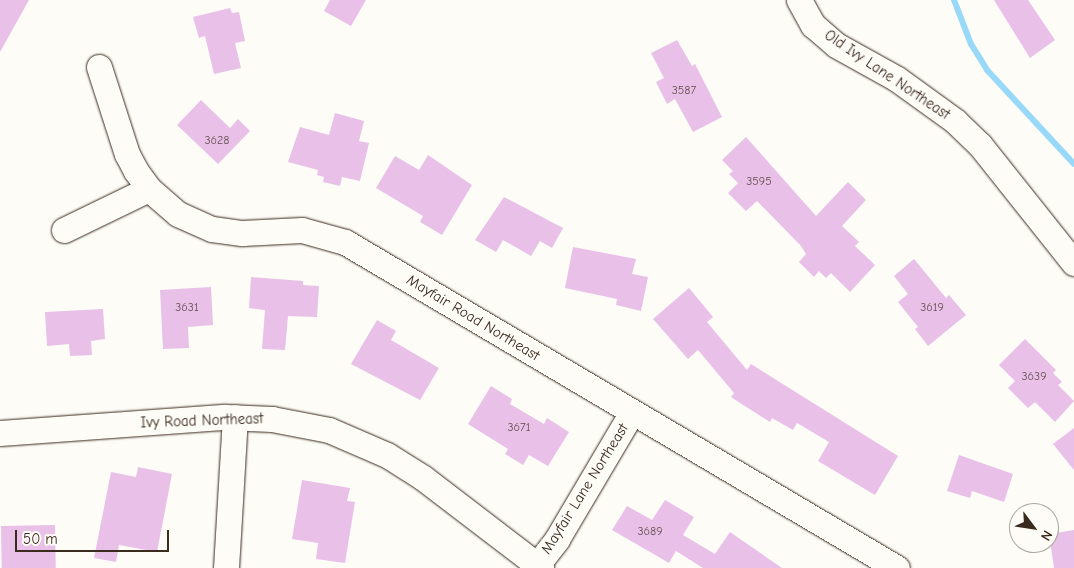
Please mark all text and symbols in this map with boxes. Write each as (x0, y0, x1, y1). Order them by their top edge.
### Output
street label: Old Ivy Lane Northeast (821, 26, 953, 124)
house number: 3587 (672, 84, 696, 98)
house number: 3628 (204, 134, 230, 148)
house number: 3595 (746, 175, 772, 189)
street label: Mayfair Road Northeast (403, 271, 543, 365)
house number: 3631 (175, 301, 199, 315)
house number: 3619 (920, 301, 944, 315)
house number: 3639 (1021, 370, 1047, 384)
street label: Ivy Road Northeast (140, 410, 264, 432)
street label: Mayfair Lane Northeast (537, 420, 633, 558)
house number: 3671 (507, 421, 531, 435)
north arrow (1009, 503, 1059, 553)
scale bar (18, 520, 171, 552)
house number: 3689 (637, 525, 663, 539)
text: N (1037, 527, 1056, 544)
text: 50 m (23, 530, 58, 548)

